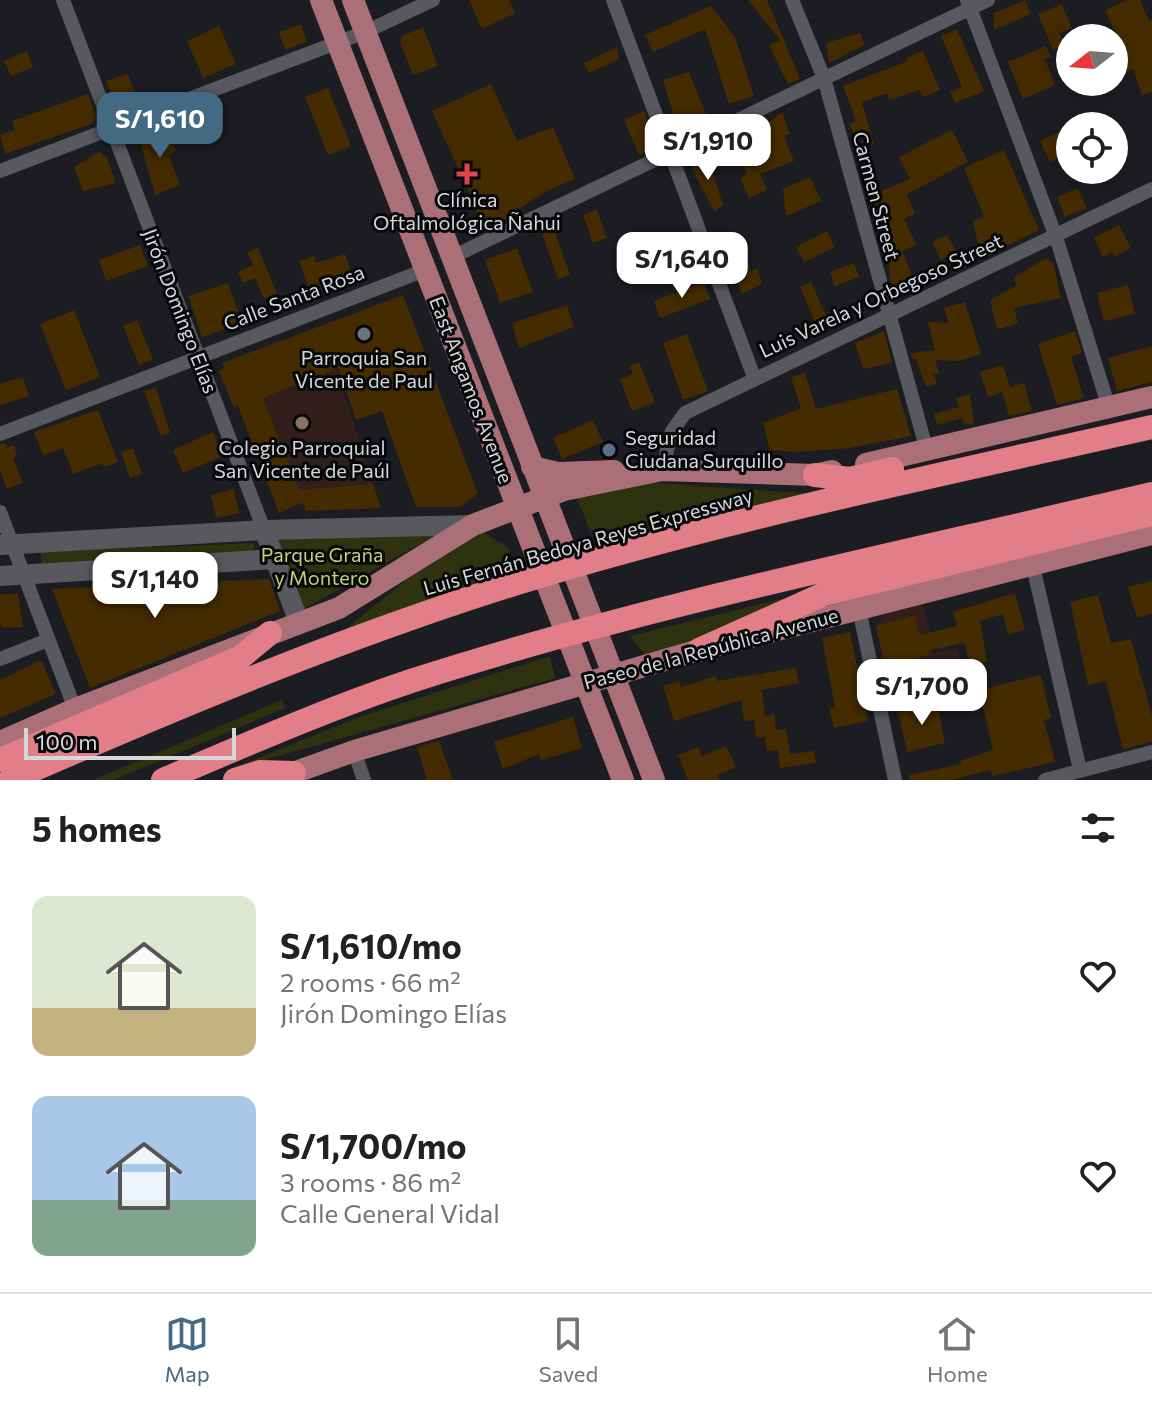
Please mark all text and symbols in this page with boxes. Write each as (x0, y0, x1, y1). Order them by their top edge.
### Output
north arrow (1056, 24, 1128, 96)
map controls (1056, 24, 1128, 184)
pin: S/1,610 (86, 92, 234, 160)
text: S/1,610 (115, 102, 205, 133)
button: locate (1056, 112, 1128, 184)
pin: S/1,910 (634, 114, 782, 182)
text: S/1,910 (663, 124, 753, 155)
street label: Carmen Street (848, 129, 906, 263)
marker: Clínica Oftalmológica Ñahui (456, 163, 478, 185)
place label: Clínica Oftalmológica Ñahui (373, 187, 561, 234)
street label: Jirón Domingo Elías (138, 225, 223, 396)
street label: Luis Varela y Orbegoso Street (755, 228, 1006, 362)
pin: S/1,640 (608, 232, 756, 300)
text: S/1,640 (635, 242, 729, 273)
street label: Calle Santa Rosa (220, 259, 367, 335)
street label: East Angamos Avenue (425, 293, 519, 487)
marker: Parroquia San Vicente de Paul (355, 325, 373, 343)
place label: Parroquia San Vicente de Paul (295, 345, 433, 392)
marker: Colegio Parroquial San Vicente de Paúl (293, 414, 311, 432)
place label: Seguridad Ciudana Surquillo (625, 425, 783, 472)
place label: Colegio Parroquial San Vicente de Paúl (214, 435, 390, 482)
marker: Seguridad Ciudana Surquillo (600, 441, 618, 459)
street label: Luis Fernán Bedoya Reyes Expressway (420, 482, 755, 600)
park label: Parque Graña y Montero (261, 542, 383, 589)
pin: S/1,140 (81, 552, 229, 620)
text: S/1,140 (111, 562, 199, 593)
street label: Paseo de la República Avenue (581, 602, 841, 694)
pin: S/1,700 (848, 659, 996, 727)
text: S/1,700 (875, 669, 969, 700)
scale bar (24, 724, 236, 760)
text: 100 m (36, 728, 98, 755)
icon: filters (1076, 806, 1120, 850)
text: 5 homes (32, 807, 162, 849)
text: S/1,610/mo (280, 924, 462, 966)
icon: home (96, 928, 192, 1024)
icon: heart (1076, 954, 1120, 998)
text: 2 rooms · 66 m² (280, 966, 461, 997)
text: Jirón Domingo Elías (280, 997, 507, 1028)
text: S/1,700/mo (280, 1124, 467, 1166)
icon: home (96, 1128, 192, 1224)
icon: heart (1076, 1154, 1120, 1198)
text: 3 rooms · 86 m² (280, 1166, 461, 1197)
text: Calle General Vidal (280, 1197, 500, 1228)
tab: Map (164, 1312, 210, 1387)
tab: Saved (539, 1312, 598, 1387)
tab: Home (927, 1312, 988, 1387)

